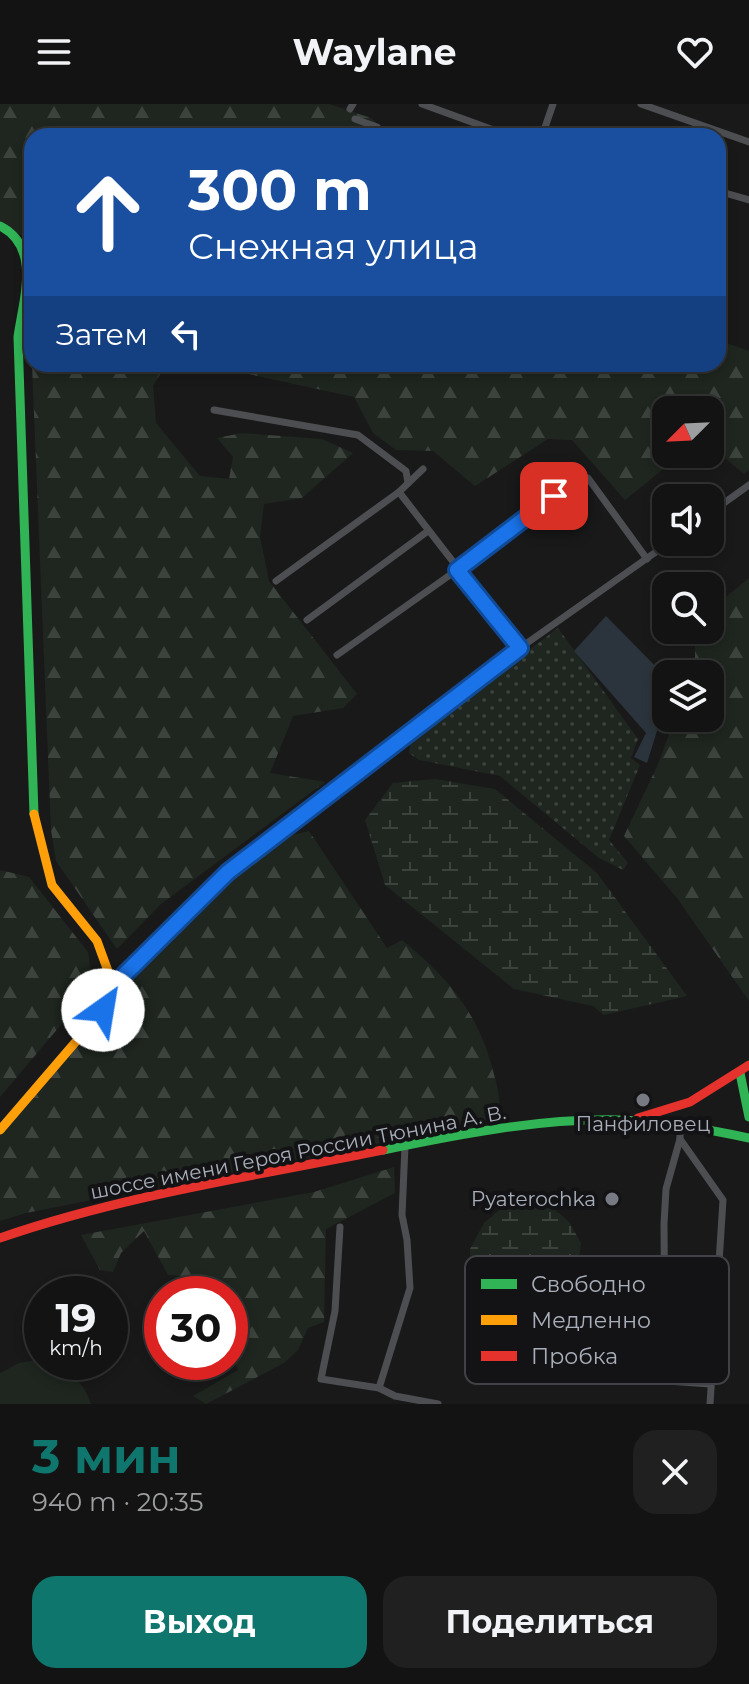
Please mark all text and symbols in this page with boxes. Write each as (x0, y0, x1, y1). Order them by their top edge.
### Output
icon: menu (32, 30, 76, 74)
text: Waylane (292, 30, 457, 74)
icon: heart (673, 30, 717, 74)
text: 300 m (188, 156, 372, 224)
icon: ahead (56, 160, 160, 264)
text: Снежная улица (188, 224, 478, 268)
icon: left (164, 312, 208, 356)
text: Затем (56, 316, 148, 353)
north arrow (652, 396, 724, 468)
map controls (652, 396, 724, 732)
pin (520, 462, 588, 530)
icon: arrive (532, 474, 576, 518)
button: sound (652, 484, 724, 556)
button: search (652, 572, 724, 644)
button: layers (652, 660, 724, 732)
position arrow (61, 968, 145, 1052)
marker: Панфиловец (634, 1091, 652, 1109)
street label: шоссе имени Героя России Тюнина А. В. (88, 1100, 508, 1204)
place label: Панфиловец (576, 1112, 710, 1136)
place label: Pyaterochka (471, 1187, 596, 1211)
marker: Pyaterochka (603, 1190, 621, 1208)
legend (465, 1256, 729, 1384)
text: Свободно (531, 1271, 646, 1298)
speed limit sign: 30 (144, 1276, 248, 1380)
text: 19 (55, 1293, 97, 1342)
text: Медленно (531, 1307, 651, 1334)
text: km/h (49, 1336, 103, 1360)
text: Пробка (531, 1343, 618, 1370)
text: 3 мин (32, 1427, 181, 1485)
button: close (633, 1430, 717, 1514)
text: 940 m · 20:35 (32, 1486, 203, 1518)
button: Выход (32, 1576, 367, 1668)
button: Поделиться (383, 1576, 717, 1668)

